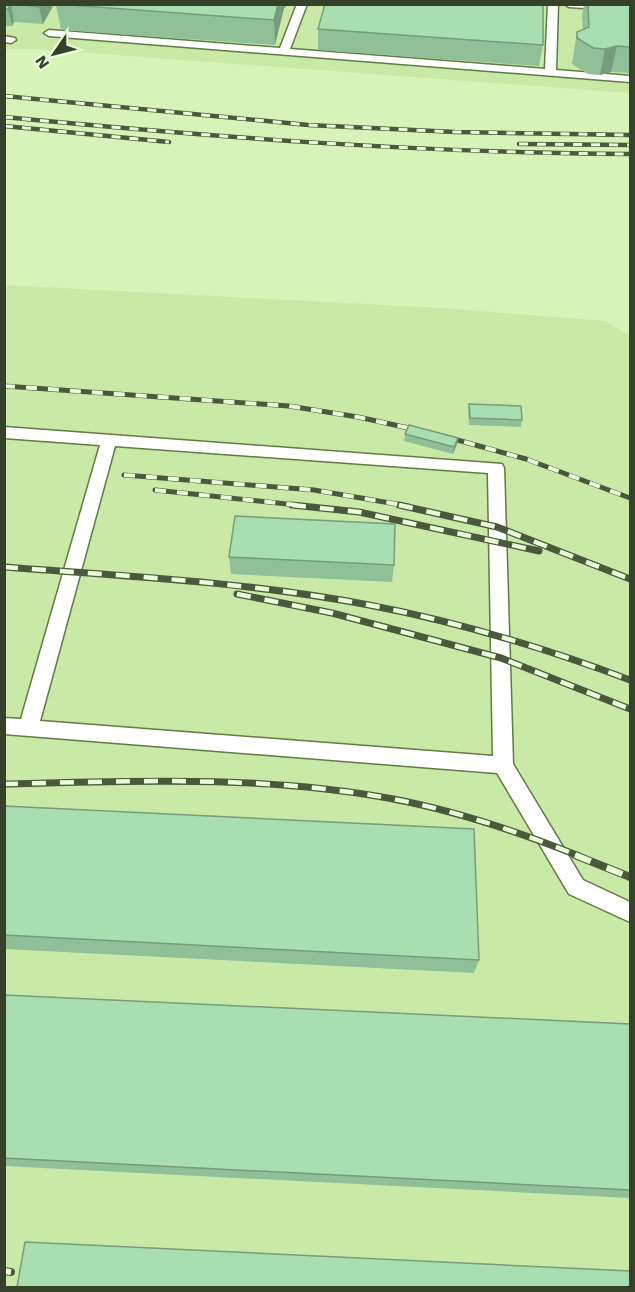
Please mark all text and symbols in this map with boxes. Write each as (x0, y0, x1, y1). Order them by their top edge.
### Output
north arrow (24, 24, 84, 84)
text: N (31, 52, 53, 73)

